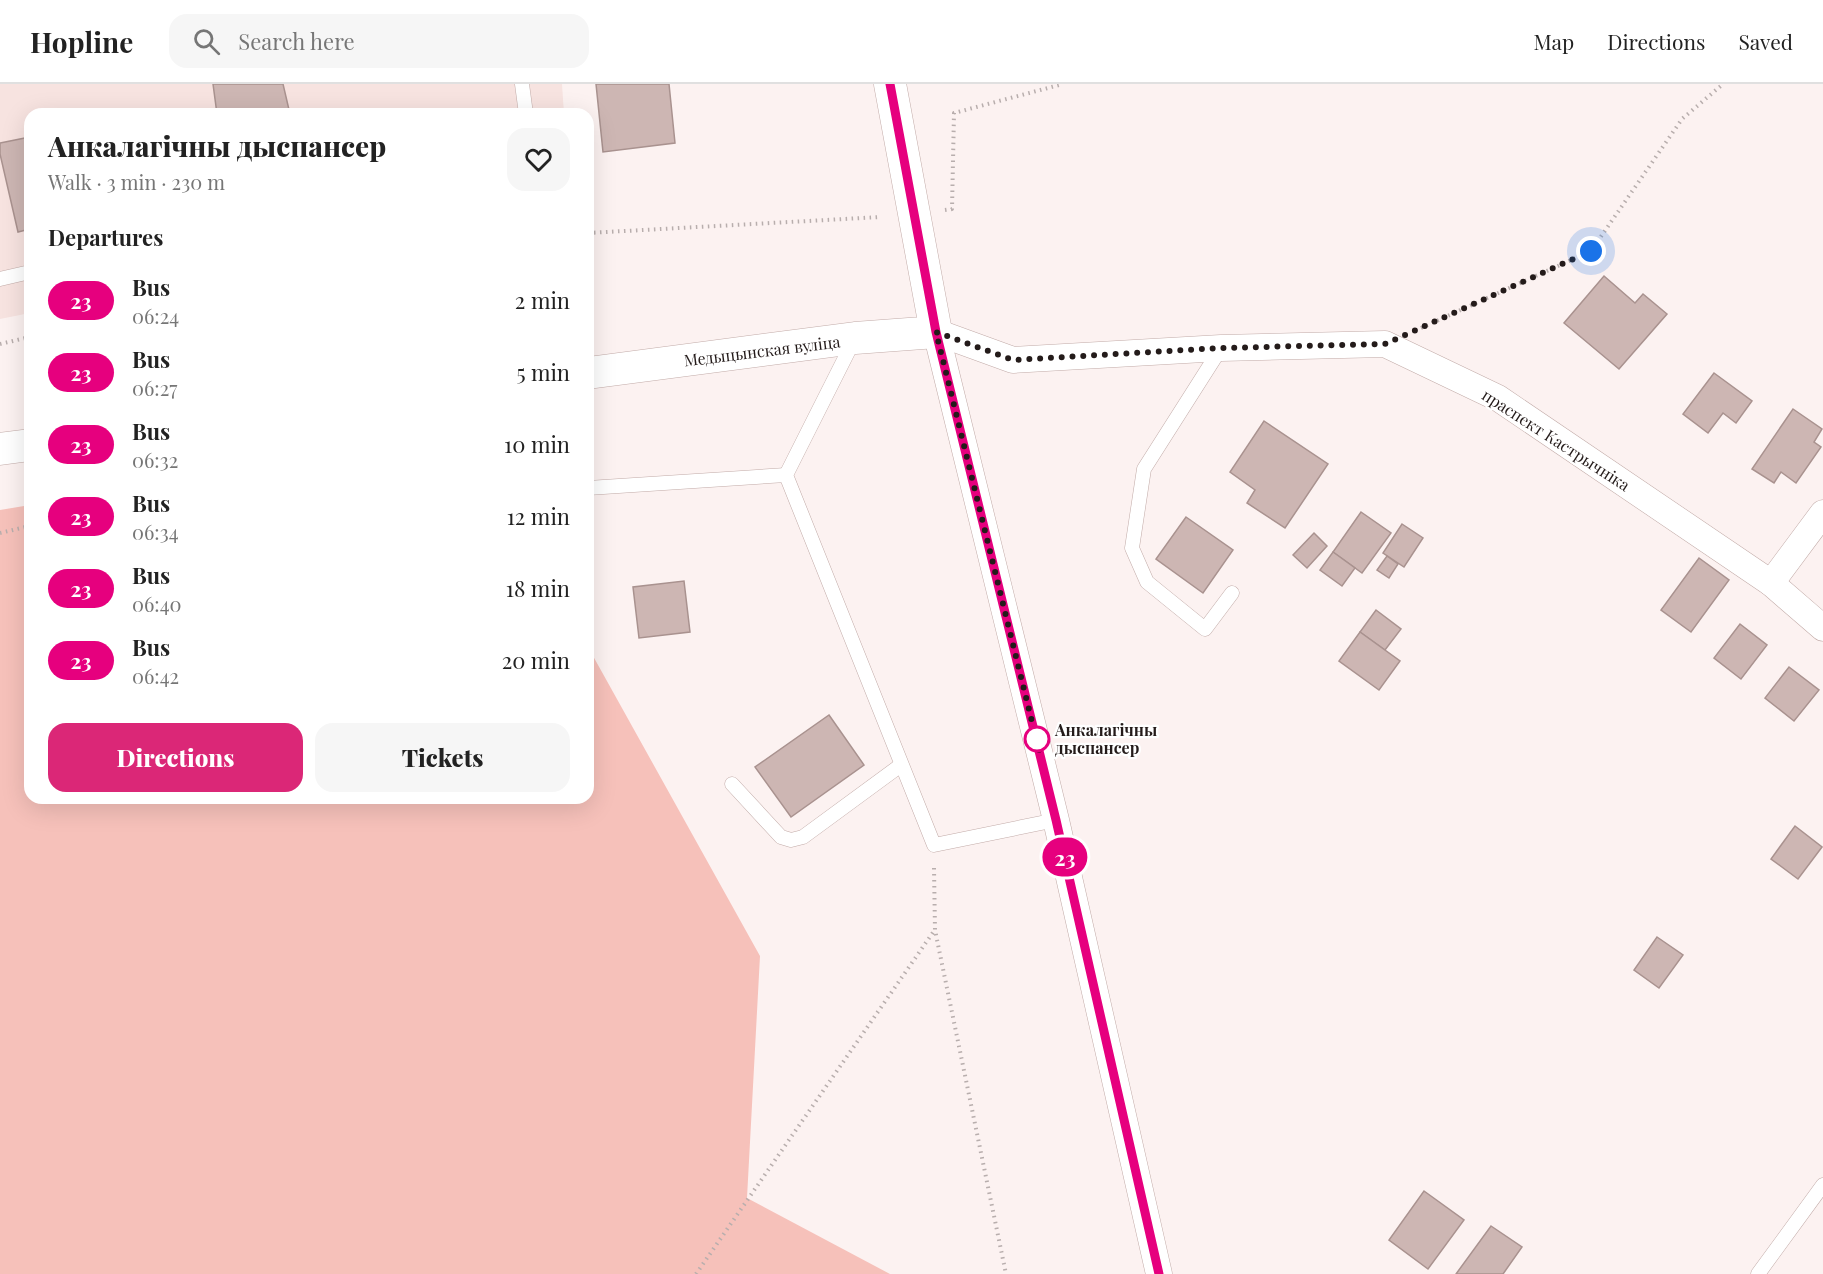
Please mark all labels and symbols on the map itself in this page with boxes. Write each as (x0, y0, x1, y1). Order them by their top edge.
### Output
your location (1576, 236, 1606, 266)
street label: Медыцынская вуліца (683, 330, 841, 371)
street label: праспект Кастрычніка (1478, 384, 1634, 495)
place label: Анкалагічны дыспансер (1054, 719, 1157, 758)
marker: Анкалагічны дыспансер (1024, 726, 1050, 752)
line badge: 23 (1038, 838, 1092, 876)

